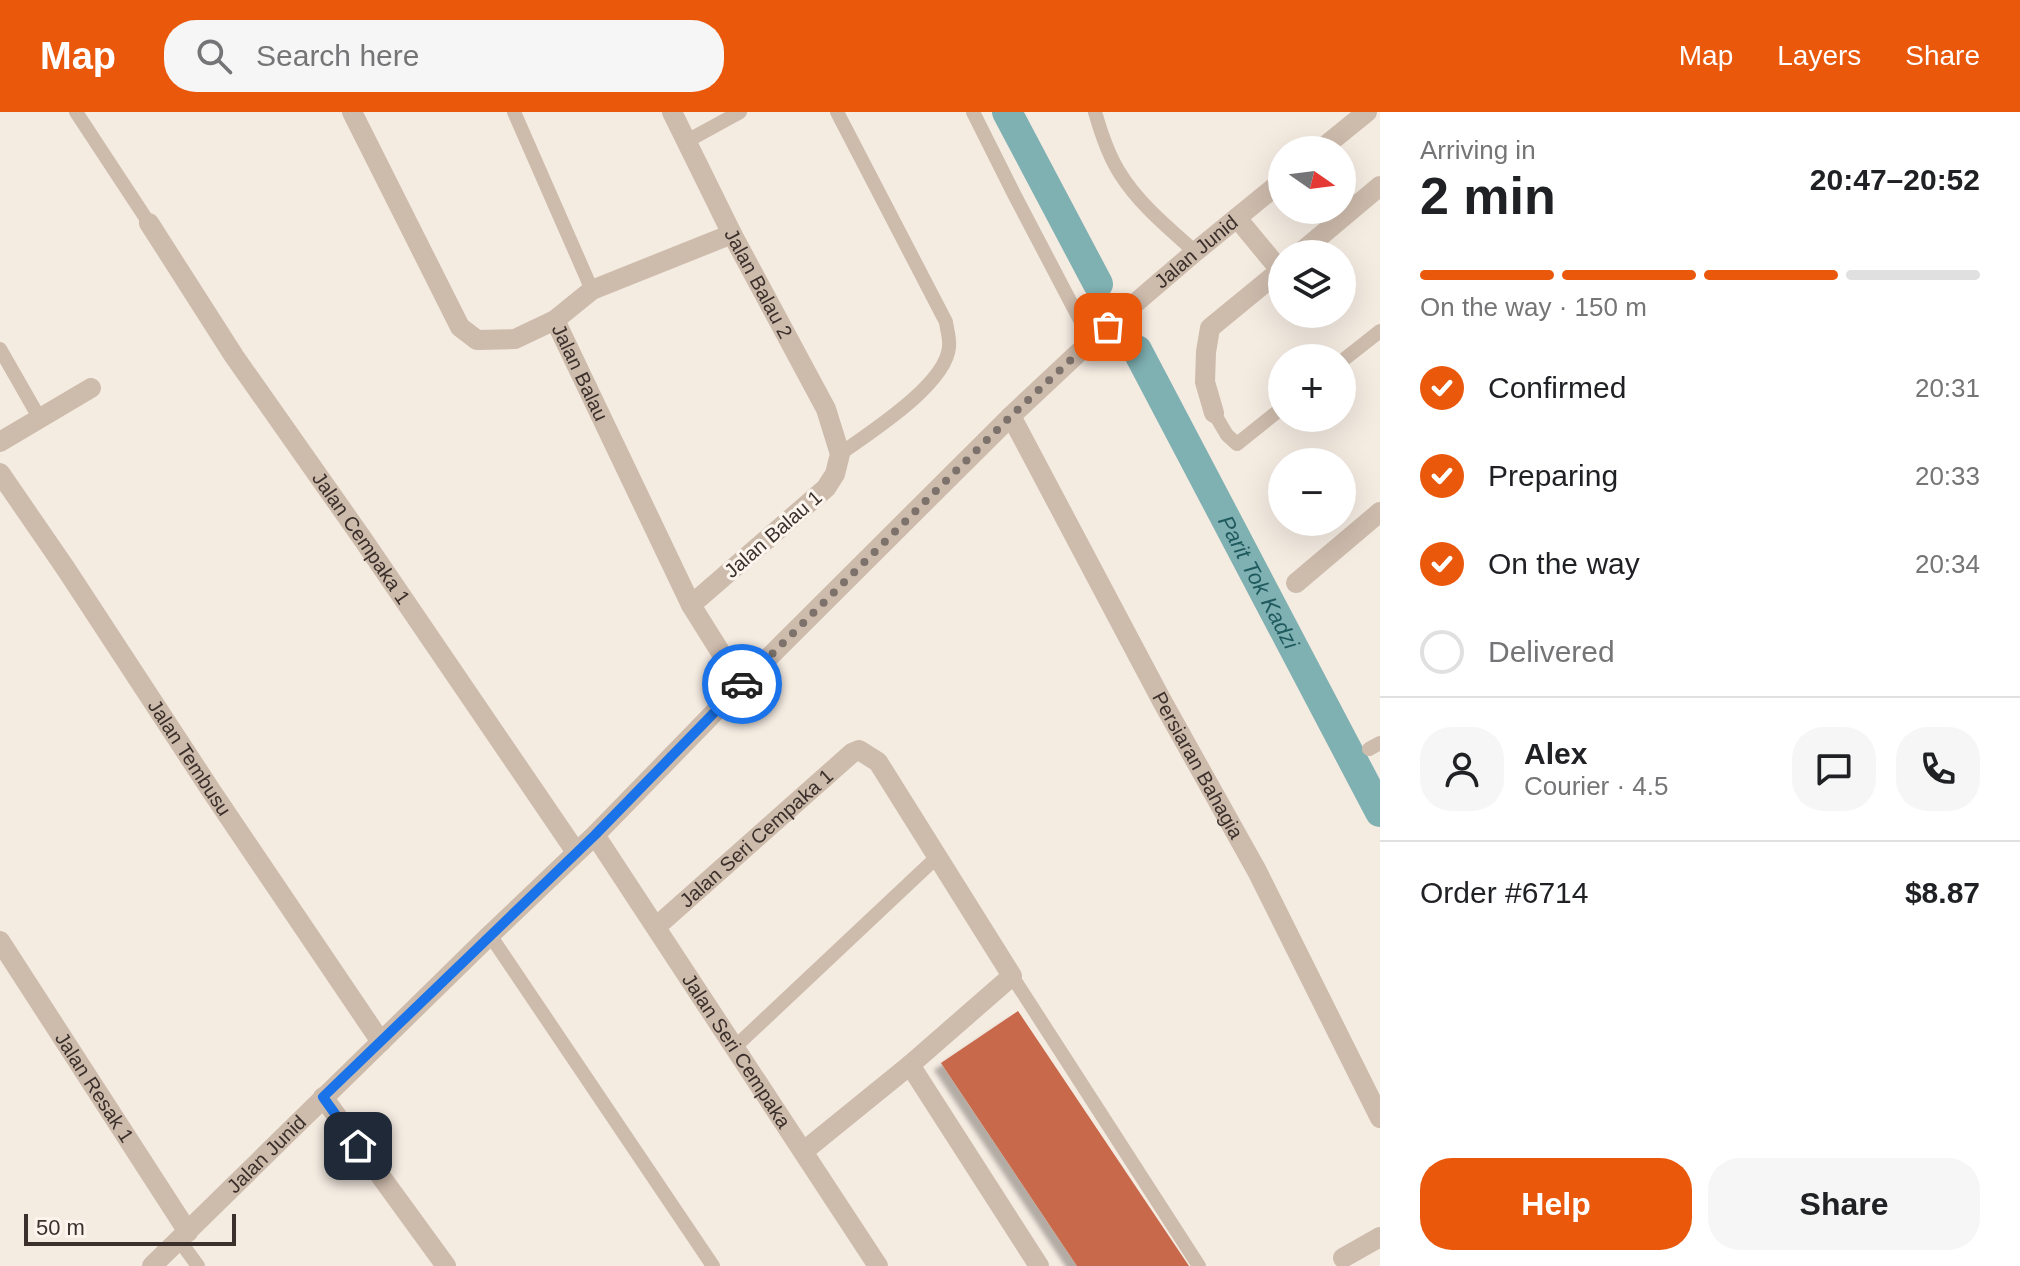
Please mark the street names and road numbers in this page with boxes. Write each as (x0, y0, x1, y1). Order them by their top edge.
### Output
street label: Jalan Junid (1150, 211, 1242, 293)
street label: Jalan Balau 2 (720, 225, 797, 342)
street label: Jalan Balau (548, 320, 612, 424)
street label: Jalan Cempaka 1 (308, 468, 415, 608)
street label: Jalan Balau 1 (720, 486, 826, 582)
street label: Persiaran Bahagia (1148, 688, 1248, 843)
street label: Jalan Tembusu (144, 695, 236, 820)
street label: Jalan Seri Cempaka 1 (675, 764, 837, 912)
street label: Jalan Seri Cempaka (678, 969, 796, 1133)
street label: Jalan Resak 1 (51, 1028, 138, 1146)
street label: Jalan Junid (222, 1111, 310, 1197)

